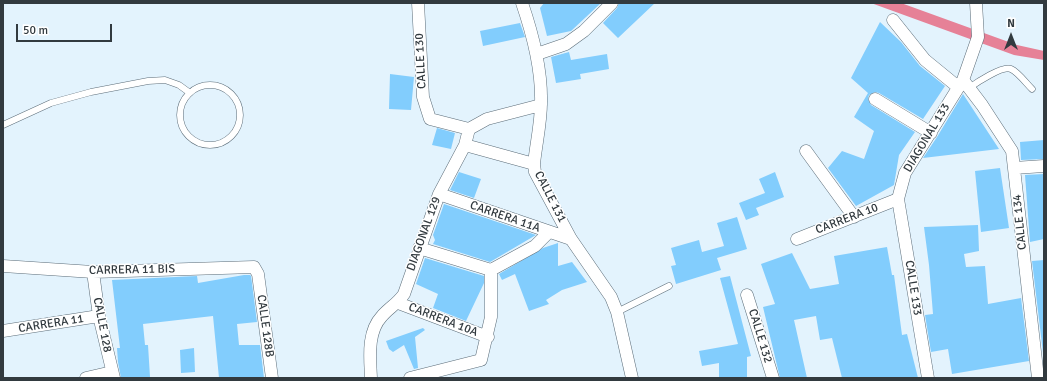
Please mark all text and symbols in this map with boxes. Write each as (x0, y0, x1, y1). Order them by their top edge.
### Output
scale bar (18, 16, 114, 42)
north arrow (991, 16, 1031, 56)
text: N (1007, 17, 1015, 30)
text: 50 m (23, 23, 48, 38)
street label: CALLE 130 (412, 33, 430, 89)
street label: DIAGONAL 133 (901, 101, 953, 175)
street label: CALLE 131 (531, 169, 569, 225)
street label: CALLE 134 (1010, 194, 1030, 250)
street label: DIAGONAL 129 (404, 195, 444, 273)
street label: CARRERA 11A (468, 198, 542, 236)
street label: CARRERA 10 (814, 200, 880, 238)
street label: CALLE 133 (902, 259, 924, 317)
street label: CARRERA 11 BIS (89, 262, 175, 278)
street label: CALLE 128B (253, 294, 277, 358)
street label: CALLE 128 (90, 296, 114, 354)
street label: CARRERA 10A (406, 300, 480, 340)
street label: CALLE 132 (745, 307, 775, 365)
street label: CARRERA 11 (17, 312, 85, 336)

